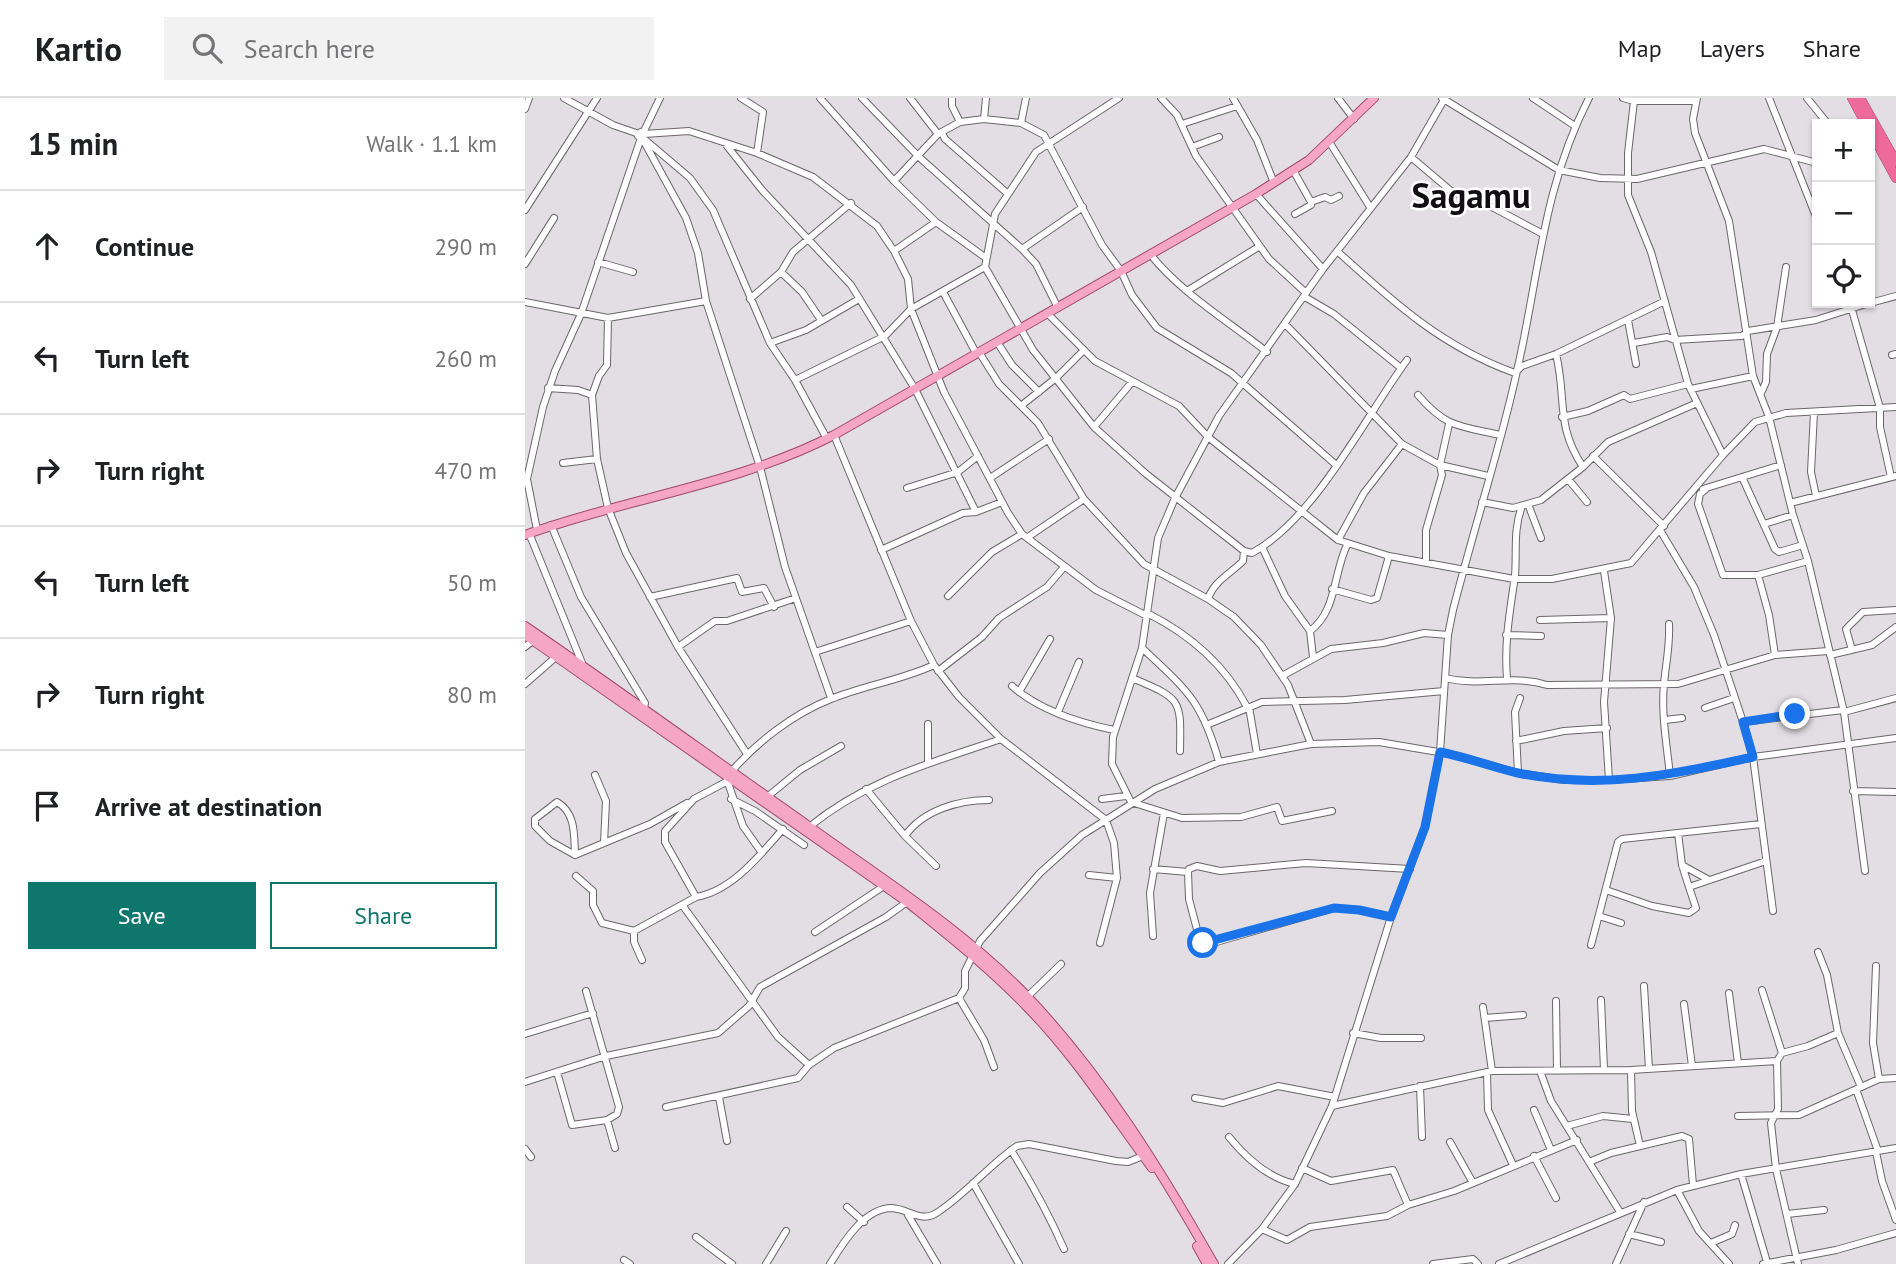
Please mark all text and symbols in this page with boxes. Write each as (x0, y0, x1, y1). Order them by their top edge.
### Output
search box (164, 17, 654, 80)
text: Kartio (35, 27, 122, 70)
icon: search (188, 29, 226, 67)
text: Search here (244, 32, 375, 65)
text: Map (1618, 33, 1662, 64)
text: Layers (1700, 33, 1765, 64)
text: Share (1803, 33, 1861, 64)
map controls (1812, 119, 1875, 308)
button: + (1812, 119, 1875, 182)
text: 15 min (28, 124, 118, 163)
text: Walk · 1.1 km (366, 129, 497, 158)
district label: Sagamu (1411, 172, 1531, 218)
button: − (1812, 182, 1875, 245)
icon: ahead (28, 227, 66, 265)
text: Continue (95, 230, 194, 263)
text: 290 m (435, 232, 497, 261)
button: locate (1812, 245, 1875, 308)
icon: left (28, 339, 66, 377)
text: Turn left (95, 342, 189, 375)
text: 260 m (435, 344, 497, 373)
icon: right (28, 451, 66, 489)
text: Turn right (95, 454, 204, 487)
text: 470 m (435, 456, 497, 485)
icon: left (28, 563, 66, 601)
text: Turn left (95, 566, 189, 599)
text: 50 m (447, 568, 497, 597)
icon: right (28, 675, 66, 713)
text: Turn right (95, 678, 204, 711)
text: 80 m (447, 680, 497, 709)
route end (1779, 698, 1810, 729)
icon: arrive (28, 787, 66, 825)
text: Arrive at destination (95, 790, 322, 823)
button: Save (28, 882, 256, 949)
button: Share (270, 882, 497, 949)
route start (1187, 927, 1218, 958)

